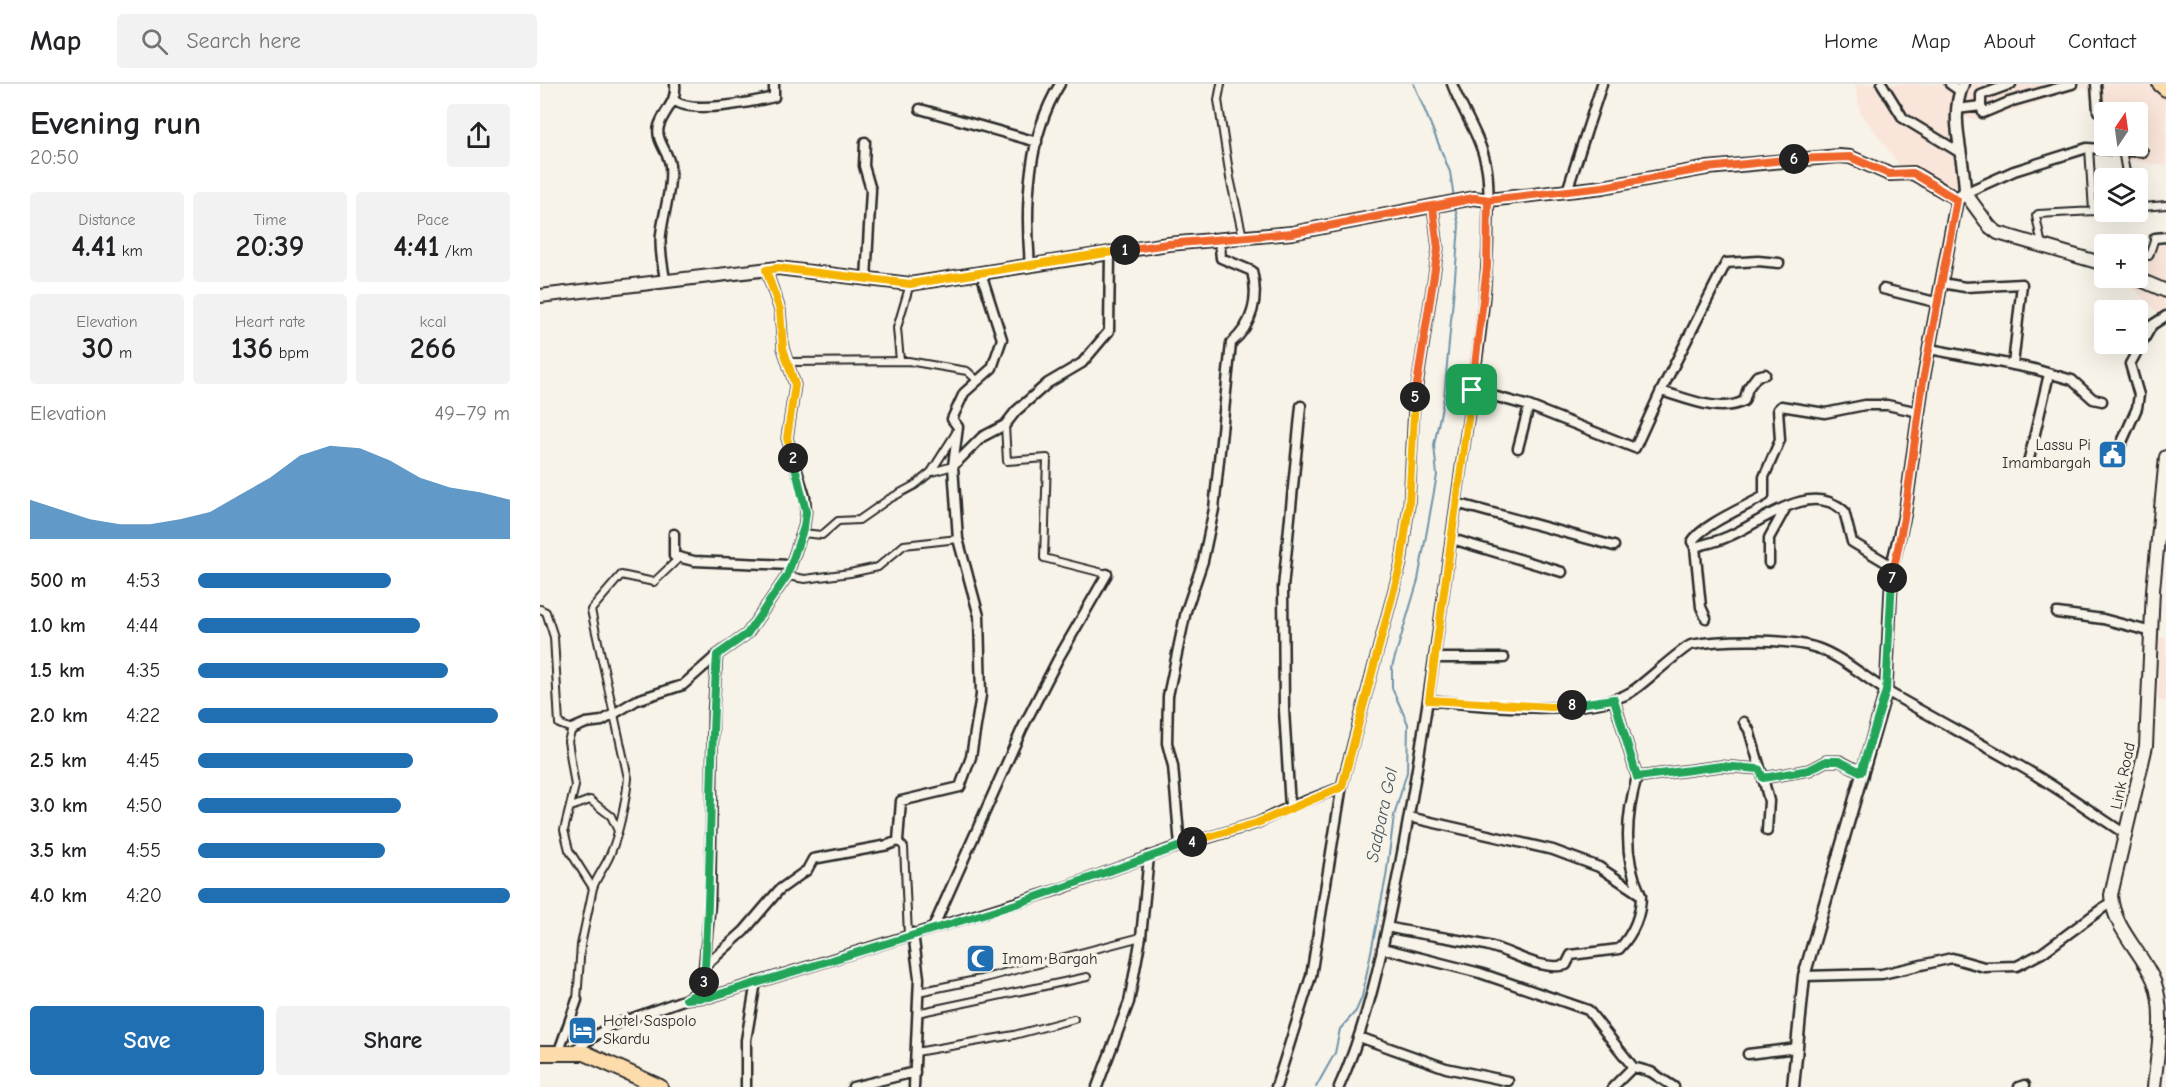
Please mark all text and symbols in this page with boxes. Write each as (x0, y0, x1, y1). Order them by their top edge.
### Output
search box (117, 14, 537, 68)
text: Map (30, 25, 81, 57)
icon: search (138, 25, 171, 58)
text: Search here (186, 28, 301, 54)
text: Home (1824, 29, 1878, 53)
text: Map (1911, 29, 1951, 53)
text: About (1984, 29, 2035, 53)
text: Contact (2068, 29, 2136, 53)
north arrow (2094, 102, 2148, 156)
map controls (2094, 102, 2148, 354)
text: Evening run (30, 104, 201, 142)
button: share (447, 104, 510, 167)
pin: 6 (1779, 144, 1809, 174)
text: 20:50 (30, 146, 79, 169)
text: 6 (1790, 150, 1798, 168)
button: layers (2094, 168, 2148, 222)
text: Distance (78, 211, 136, 229)
text: Time (253, 211, 287, 229)
text: Pace (417, 211, 449, 229)
text: 4.41 (71, 229, 117, 264)
text: 20:39 (236, 229, 304, 264)
text: 4:41 (393, 229, 439, 264)
button: + (2094, 234, 2148, 288)
pin: 1 (1110, 235, 1140, 265)
text: 1 (1122, 241, 1128, 259)
text: km (117, 242, 143, 260)
text: /km (439, 242, 473, 260)
button: − (2094, 300, 2148, 354)
text: Elevation (76, 313, 138, 331)
text: Heart rate (235, 313, 305, 331)
text: kcal (420, 313, 446, 331)
text: 30 (82, 331, 114, 366)
text: 136 (231, 331, 273, 366)
text: 266 (410, 331, 456, 366)
text: m (114, 344, 132, 362)
text: bpm (273, 344, 309, 362)
pin (1446, 364, 1497, 415)
icon: arrive (1455, 373, 1488, 406)
pin: 5 (1400, 382, 1430, 412)
text: 5 (1411, 388, 1419, 406)
text: Elevation (30, 402, 107, 425)
text: 49–79 m (434, 402, 510, 425)
place label: Lassu Pi Imambargah (2002, 436, 2091, 472)
public building icon: Lassu Pi Imambargah (2096, 438, 2128, 470)
pin: 2 (778, 443, 808, 473)
text: 2 (789, 449, 797, 467)
pin: 7 (1877, 563, 1907, 593)
text: 500 m (30, 569, 87, 592)
text: 4:53 (126, 569, 160, 592)
text: 7 (1888, 569, 1896, 587)
text: 1.0 km (30, 614, 86, 637)
text: 4:44 (126, 614, 159, 637)
text: 1.5 km (30, 659, 85, 682)
text: 4:35 (126, 659, 160, 682)
pin: 8 (1557, 690, 1587, 720)
text: 8 (1568, 696, 1576, 714)
text: 2.0 km (30, 704, 88, 727)
text: 4:22 (126, 704, 160, 727)
street label: Link Road (2107, 741, 2139, 811)
text: 2.5 km (30, 749, 87, 772)
text: 4:45 (126, 749, 160, 772)
water label: Sadpara Gol (1362, 765, 1402, 864)
text: 3.0 km (30, 794, 88, 817)
text: 4:50 (126, 794, 162, 817)
pin: 4 (1177, 827, 1207, 857)
text: 4 (1188, 833, 1196, 851)
text: 3.5 km (30, 839, 87, 862)
text: 4:55 (126, 839, 161, 862)
text: 4.0 km (30, 884, 87, 907)
text: 4:20 (126, 884, 162, 907)
mosque icon: Imam Bargah (965, 943, 997, 975)
place label: Imam Bargah (1002, 950, 1098, 968)
pin: 3 (689, 967, 719, 997)
text: 3 (700, 973, 708, 991)
button: Save (30, 1006, 264, 1075)
button: Share (276, 1006, 510, 1075)
place label: Hotel Saspolo Skardu (603, 1012, 697, 1048)
hotel icon: Hotel Saspolo Skardu (566, 1014, 598, 1046)

